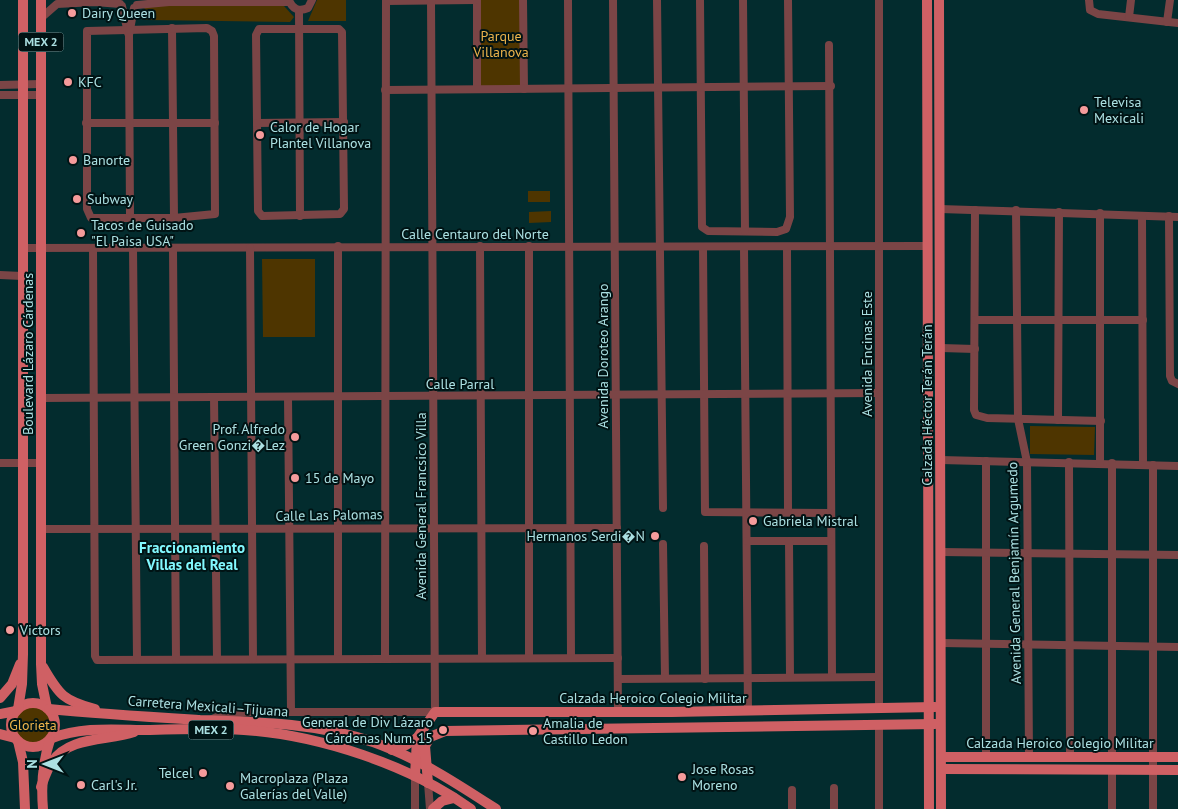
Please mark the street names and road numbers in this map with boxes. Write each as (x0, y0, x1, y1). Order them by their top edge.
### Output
road number: MEX 2 (18, 32, 64, 52)
street label: Calle Centauro del Norte (401, 225, 549, 243)
street label: Boulevard Lázaro Cárdenas (19, 273, 37, 435)
street label: Avenida Doroteo Arango (594, 284, 612, 428)
street label: Avenida Encinas Este (858, 291, 876, 417)
street label: Calzada Héctor Terán Terán (918, 324, 936, 486)
street label: Calle Parral (426, 375, 494, 393)
street label: Avenida General Francsico Villa (412, 412, 430, 600)
street label: Avenida General Benjamín Argumedo (1003, 462, 1025, 684)
street label: Calle Las Palomas (275, 505, 383, 525)
street label: Calzada Heroico Colegio Militar (559, 689, 747, 707)
street label: Carretera Mexicali–Tijuana (127, 691, 289, 721)
road number: MEX 2 (188, 720, 234, 740)
street label: Calzada Heroico Colegio Militar (966, 734, 1154, 752)

